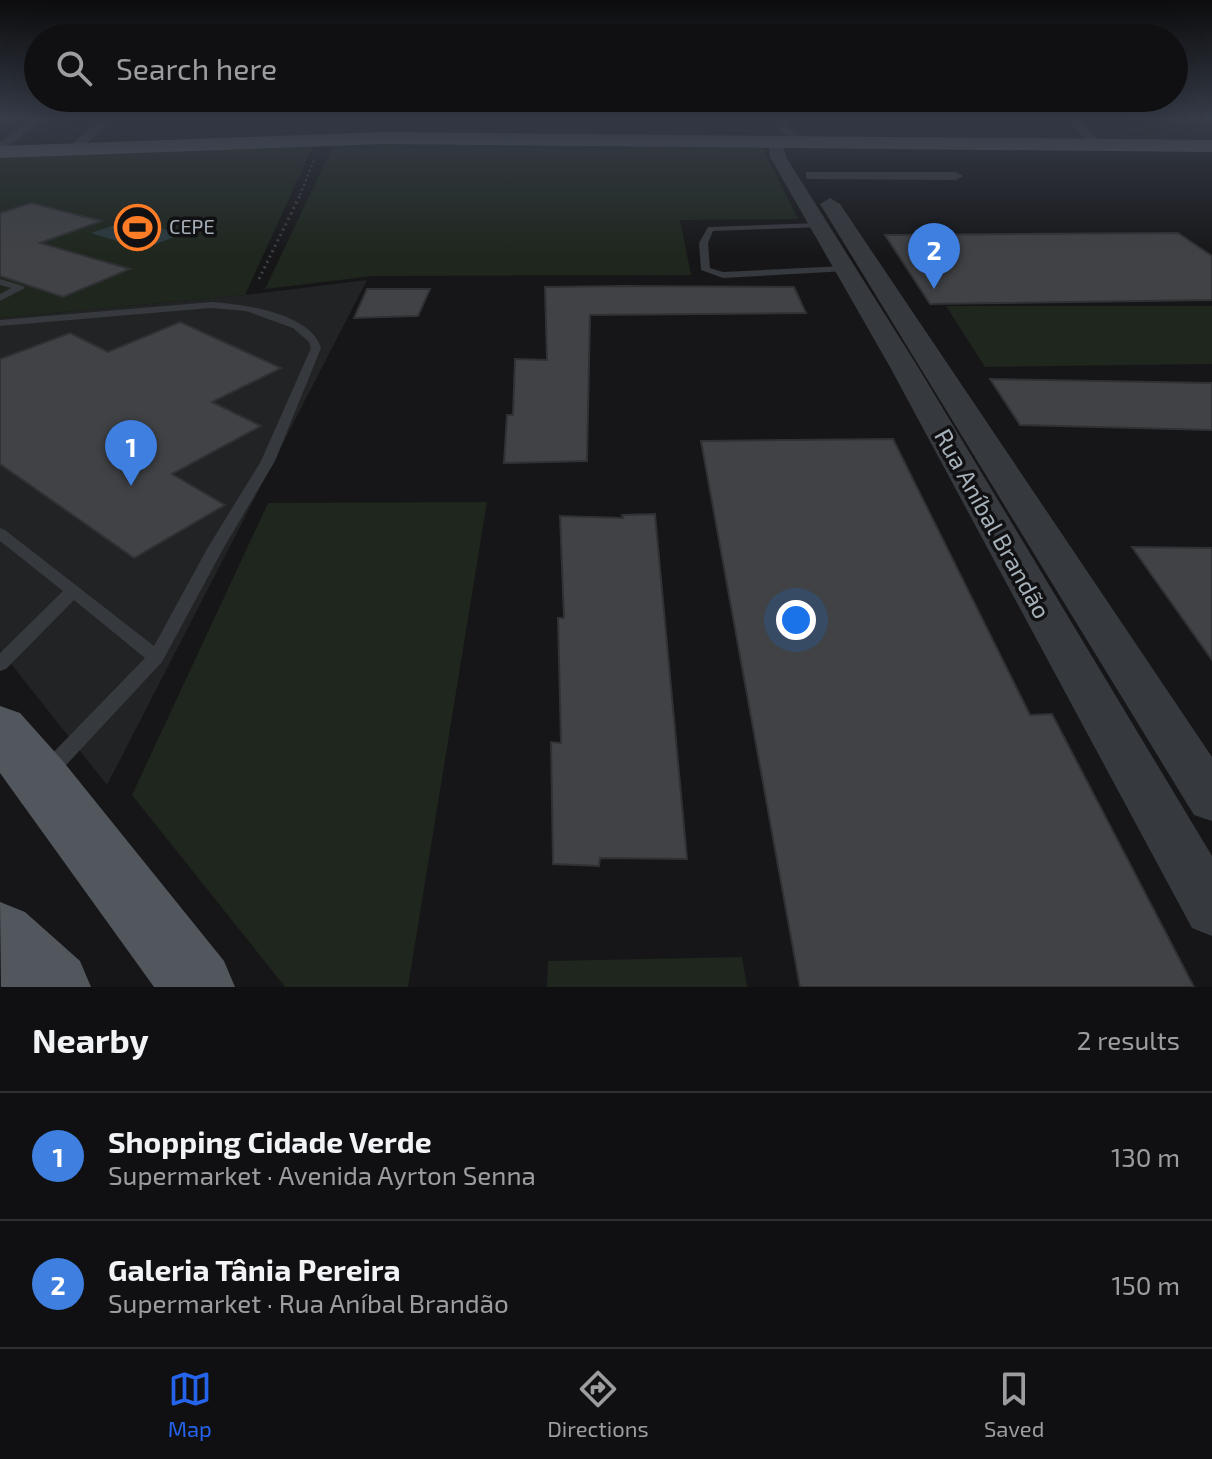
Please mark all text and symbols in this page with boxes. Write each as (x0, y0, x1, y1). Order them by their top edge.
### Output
search box (24, 24, 1188, 112)
icon: search (52, 46, 96, 90)
text: Search here (116, 50, 277, 86)
sports icon: CEPE (114, 203, 162, 251)
place label: CEPE (169, 214, 215, 238)
pin: 2 (908, 223, 960, 289)
pin: 1 (105, 420, 157, 486)
street label: Rua Aníbal Brandão (929, 423, 1057, 623)
your location (776, 600, 816, 640)
text: Nearby (32, 1019, 149, 1060)
text: 2 results (1077, 1024, 1180, 1055)
text: Shopping Cidade Verde (108, 1123, 432, 1159)
text: 1 (52, 1141, 64, 1172)
text: 130 m (1111, 1141, 1180, 1172)
text: Supermarket · Avenida Ayrton Senna (108, 1159, 536, 1190)
text: Galeria Tânia Pereira (108, 1251, 401, 1287)
text: 2 (50, 1269, 66, 1300)
text: 150 m (1111, 1269, 1180, 1300)
text: Supermarket · Rua Aníbal Brandão (108, 1287, 509, 1318)
tab: Map (168, 1367, 212, 1441)
tab: Directions (547, 1367, 649, 1441)
tab: Saved (984, 1367, 1044, 1441)

